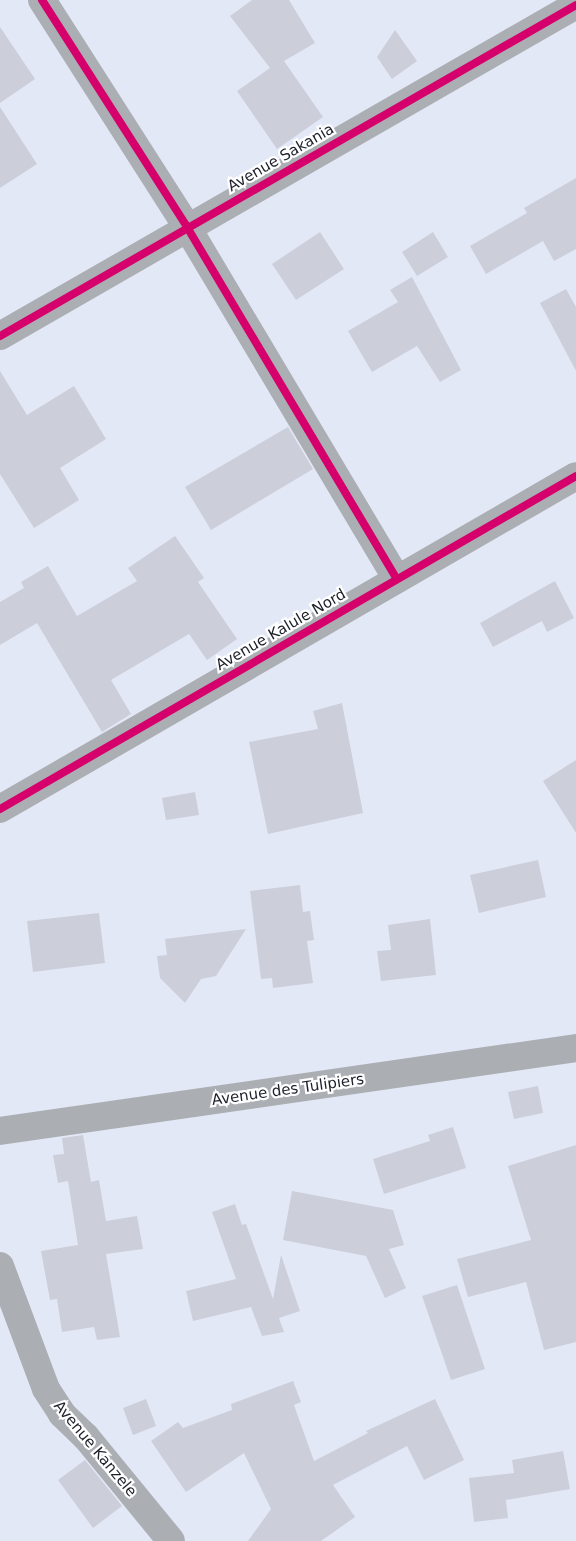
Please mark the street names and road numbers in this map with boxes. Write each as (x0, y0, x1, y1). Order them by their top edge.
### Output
street label: Avenue Sakania (225, 120, 337, 196)
street label: Avenue Kalule Nord (213, 585, 349, 675)
street label: Avenue des Tulipiers (211, 1070, 365, 1110)
street label: Avenue Kanzele (50, 1398, 140, 1500)

